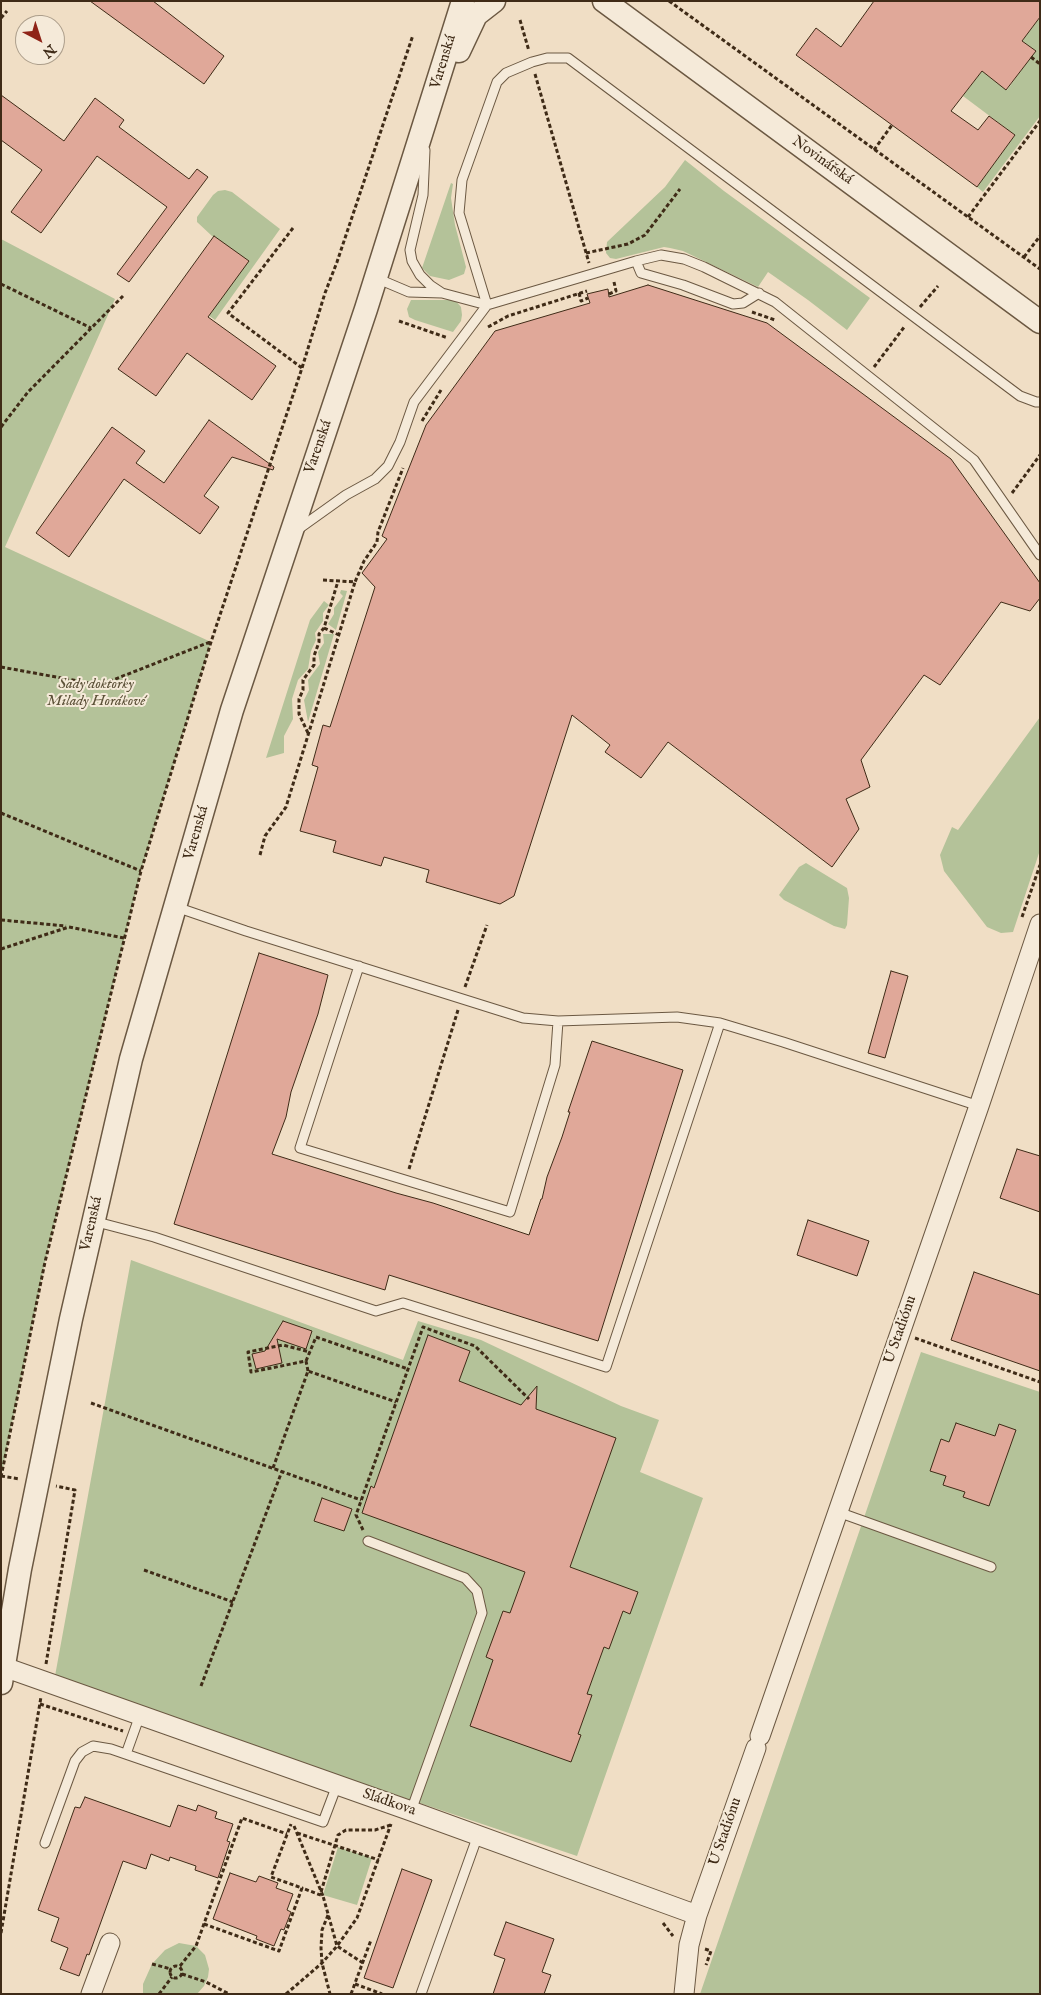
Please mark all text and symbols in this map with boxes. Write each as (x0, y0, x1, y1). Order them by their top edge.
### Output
north arrow (15, 15, 65, 65)
street label: Varenská (427, 33, 461, 91)
text: N (39, 40, 59, 62)
street label: Novinářská (788, 133, 856, 189)
street label: Varenská (301, 418, 337, 476)
park label: Sady doktorky Milady Horákové (47, 676, 145, 711)
street label: Varenská (181, 804, 213, 862)
street label: Varenská (77, 1195, 107, 1253)
street label: U Stadiónu (881, 1294, 921, 1366)
street label: Sládkova (360, 1786, 418, 1820)
street label: U Stadiónu (706, 1796, 746, 1868)

